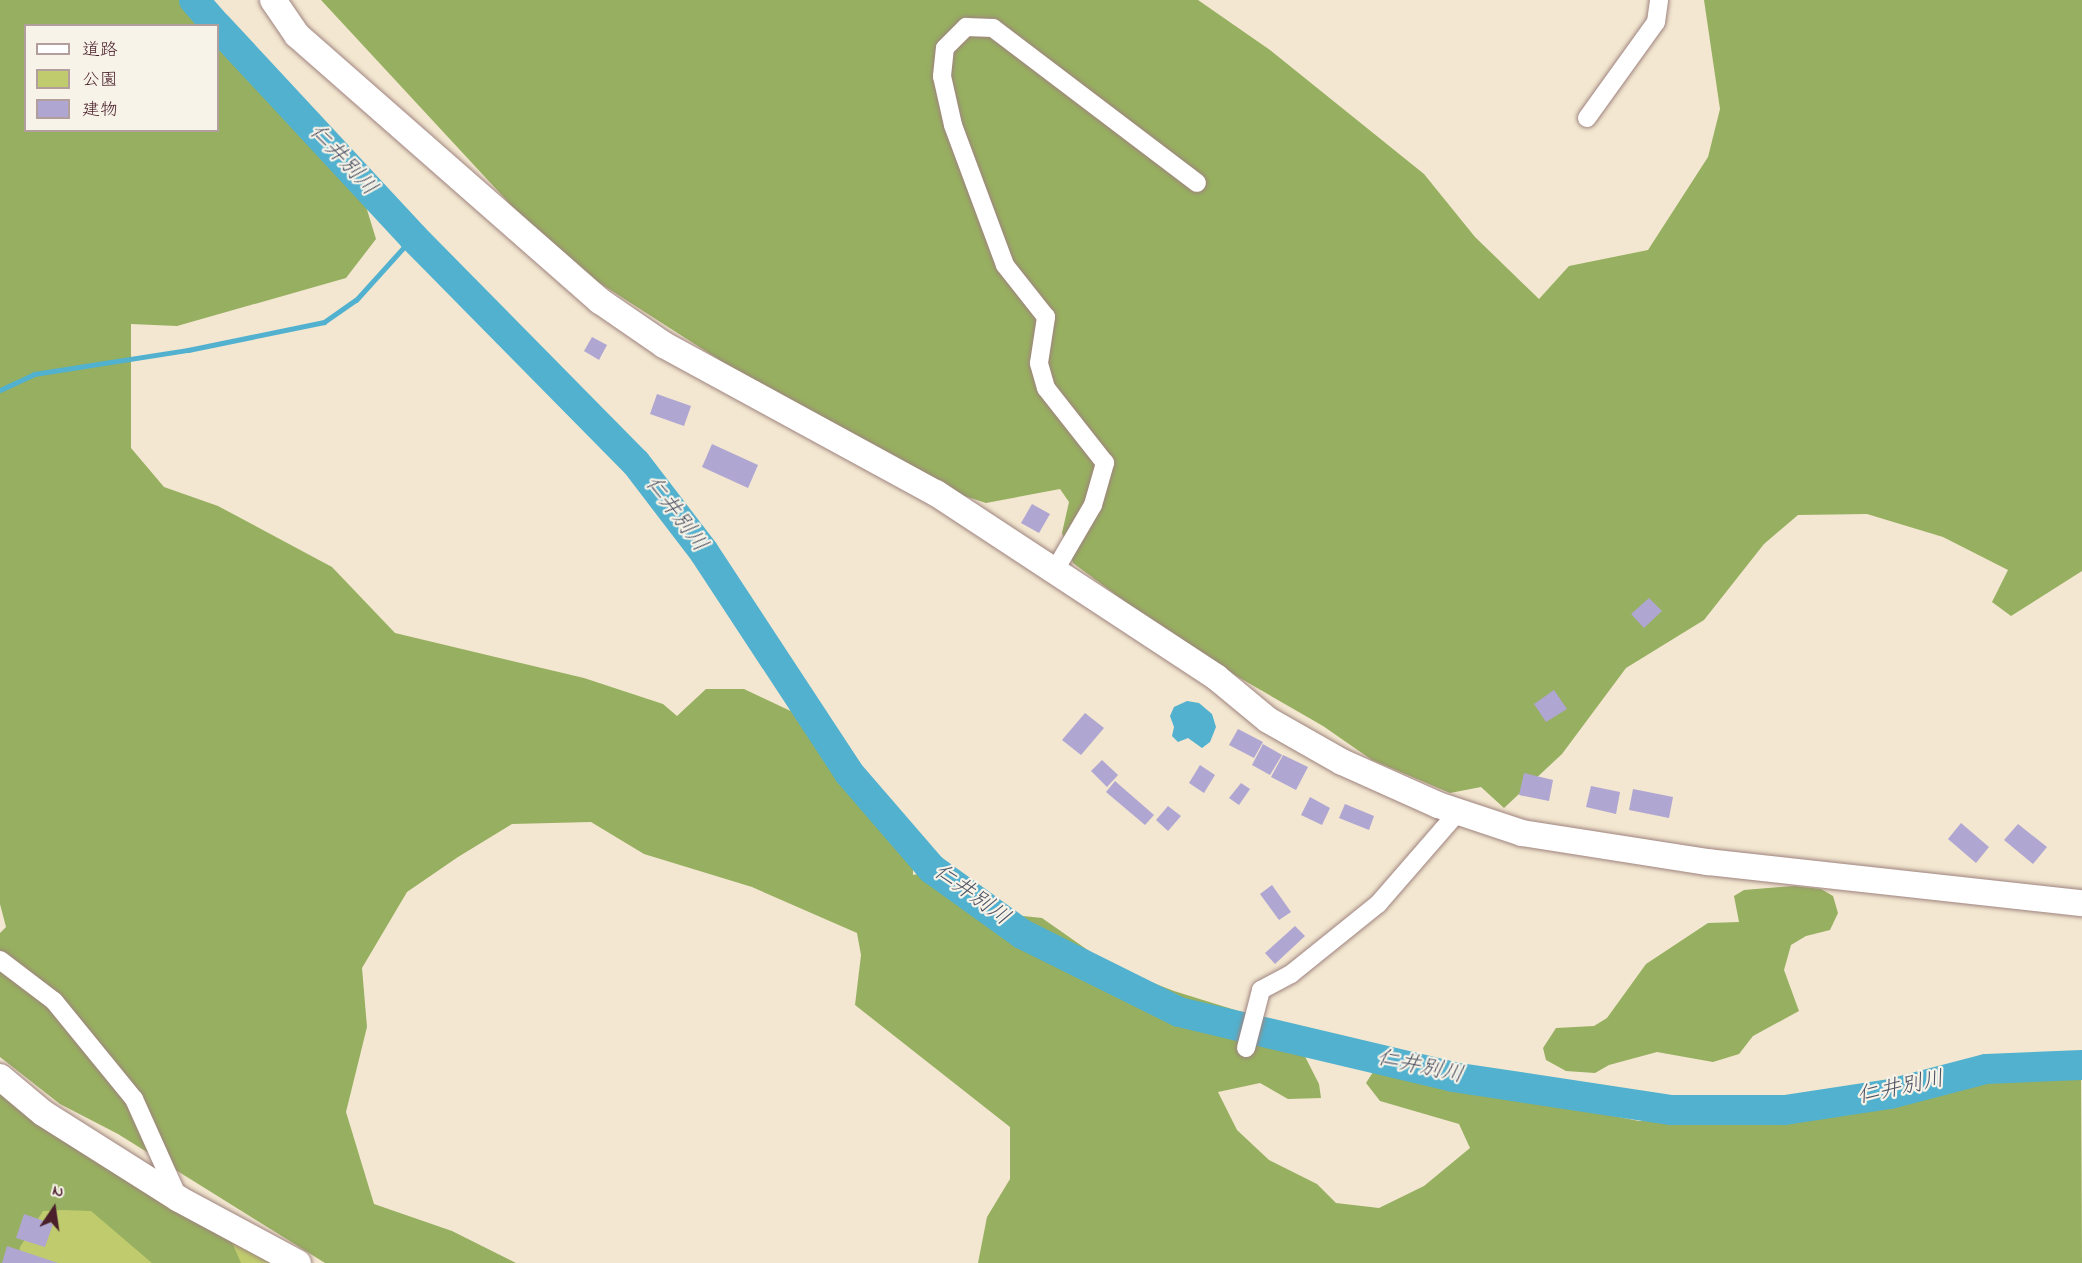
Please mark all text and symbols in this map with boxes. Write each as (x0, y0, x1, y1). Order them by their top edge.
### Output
legend (24, 24, 219, 132)
text: 道路 (82, 38, 118, 64)
text: 公園 (82, 68, 118, 94)
text: 建物 (82, 98, 118, 124)
water label: 仁井別川 (302, 120, 382, 202)
water label: 仁井別川 (638, 472, 712, 558)
water label: 仁井別川 (928, 859, 1014, 933)
water label: 仁井別川 (1374, 1046, 1466, 1090)
water label: 仁井別川 (1855, 1067, 1947, 1111)
north arrow (24, 1179, 84, 1239)
text: N (50, 1179, 66, 1204)

